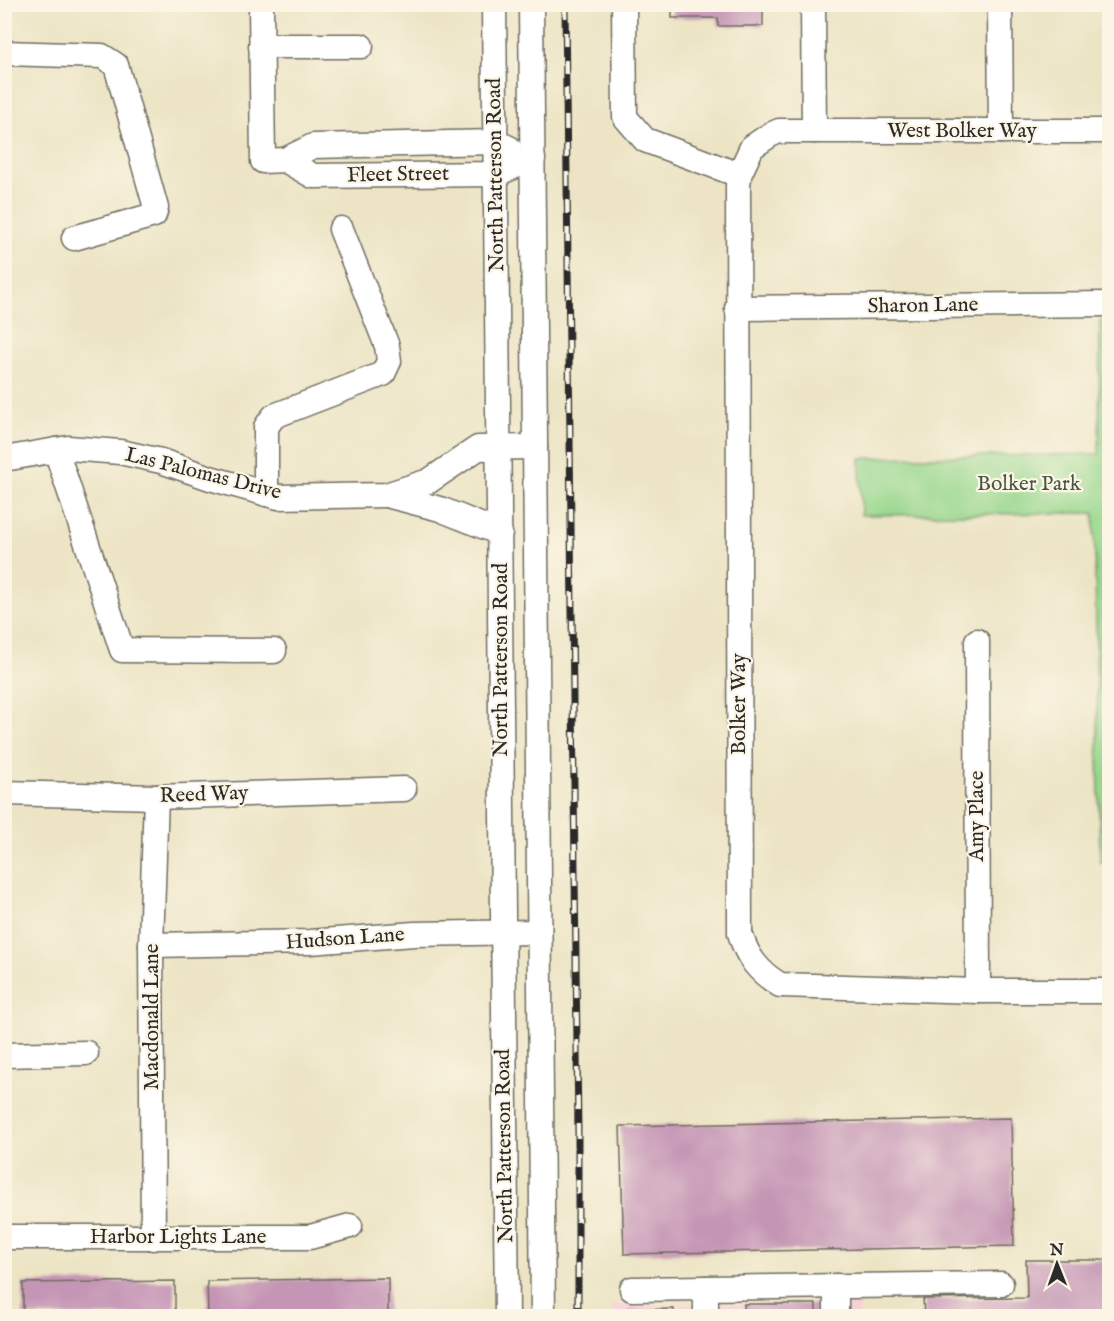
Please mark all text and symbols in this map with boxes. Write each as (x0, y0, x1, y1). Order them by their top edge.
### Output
street label: North Patterson Road (481, 77, 511, 272)
street label: West Bolker Way (887, 118, 1037, 145)
street label: Fleet Street (347, 161, 449, 189)
street label: Sharon Lane (867, 292, 979, 320)
street label: Las Palomas Drive (122, 442, 284, 507)
park label: Bolker Park (977, 471, 1082, 498)
street label: North Patterson Road (488, 562, 515, 757)
street label: Bolker Way (726, 652, 753, 755)
street label: Amy Place (964, 770, 991, 862)
street label: Reed Way (159, 780, 250, 810)
street label: Hudson Lane (285, 921, 406, 957)
street label: Macdonald Lane (139, 943, 166, 1090)
street label: North Patterson Road (490, 1048, 520, 1243)
street label: Harbor Lights Lane (90, 1224, 267, 1251)
north arrow (1027, 1234, 1087, 1294)
text: N (1049, 1241, 1064, 1261)

